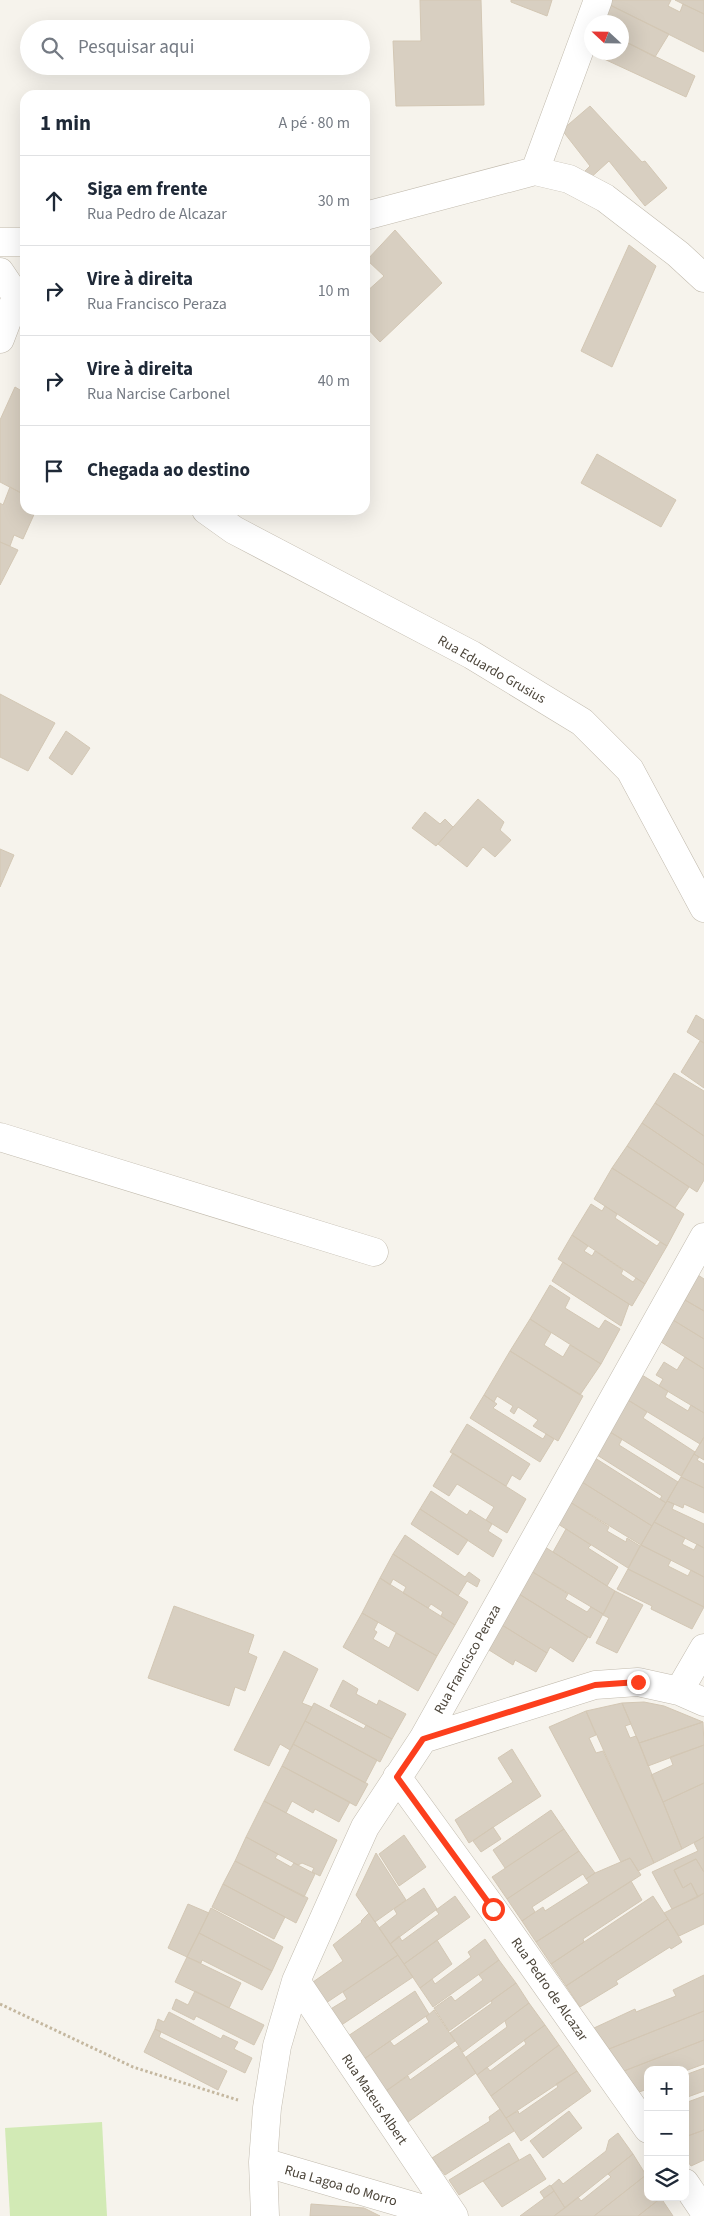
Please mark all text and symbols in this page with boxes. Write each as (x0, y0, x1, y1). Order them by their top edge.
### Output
north arrow (584, 15, 629, 60)
search box (20, 20, 370, 75)
icon: search (38, 34, 66, 62)
text: Pesquisar aqui (78, 34, 194, 61)
text: 1 min (40, 108, 91, 138)
text: A pé · 80 m (279, 112, 350, 134)
text: Siga em frente (87, 176, 208, 203)
icon: ahead (40, 187, 68, 215)
text: 30 m (318, 190, 350, 212)
text: Rua Pedro de Alcazar (87, 203, 227, 225)
text: Vire à direita (87, 266, 193, 293)
icon: right (40, 277, 68, 305)
text: 10 m (318, 280, 350, 302)
text: Rua Francisco Peraza (87, 293, 227, 315)
text: Vire à direita (87, 356, 193, 383)
icon: right (40, 367, 68, 395)
text: 40 m (318, 370, 350, 392)
text: Rua Narcise Carbonel (87, 383, 230, 405)
icon: arrive (40, 457, 68, 485)
text: Chegada ao destino (87, 457, 250, 484)
street label: Rua Eduardo Grusius (434, 631, 549, 709)
street label: Rua Francisco Peraza (429, 1601, 506, 1718)
route end (627, 1671, 650, 1694)
route start (482, 1898, 505, 1921)
street label: Rua Pedro de Alcazar (506, 1934, 593, 2046)
street label: Rua Mateus Albert (336, 2050, 412, 2149)
map controls (644, 2066, 689, 2201)
button: + (644, 2066, 689, 2111)
button: − (644, 2111, 689, 2156)
button: layers (644, 2156, 689, 2201)
street label: Rua Lagoa do Morro (282, 2160, 399, 2212)

